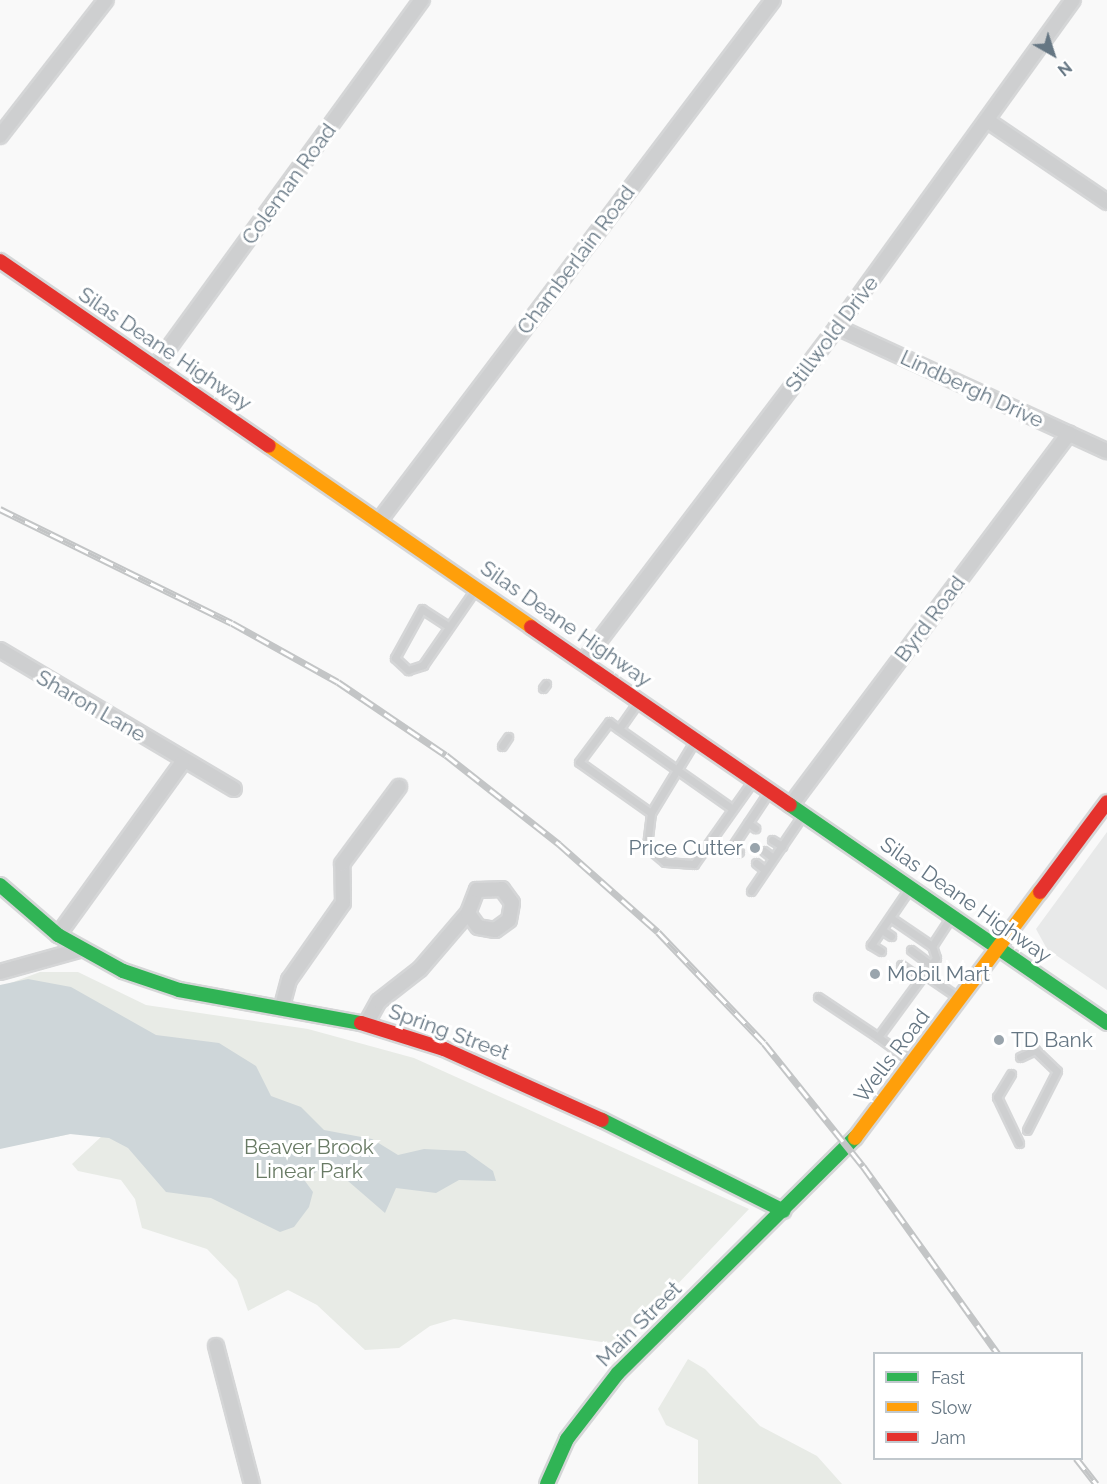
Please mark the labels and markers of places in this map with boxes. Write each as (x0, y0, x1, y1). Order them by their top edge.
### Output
place label: Price Cutter (628, 835, 743, 861)
marker: Price Cutter (748, 841, 762, 855)
place label: Mobil Mart (887, 961, 991, 987)
marker: Mobil Mart (868, 967, 882, 981)
place label: TD Bank (1011, 1027, 1093, 1053)
marker: TD Bank (992, 1033, 1006, 1047)

